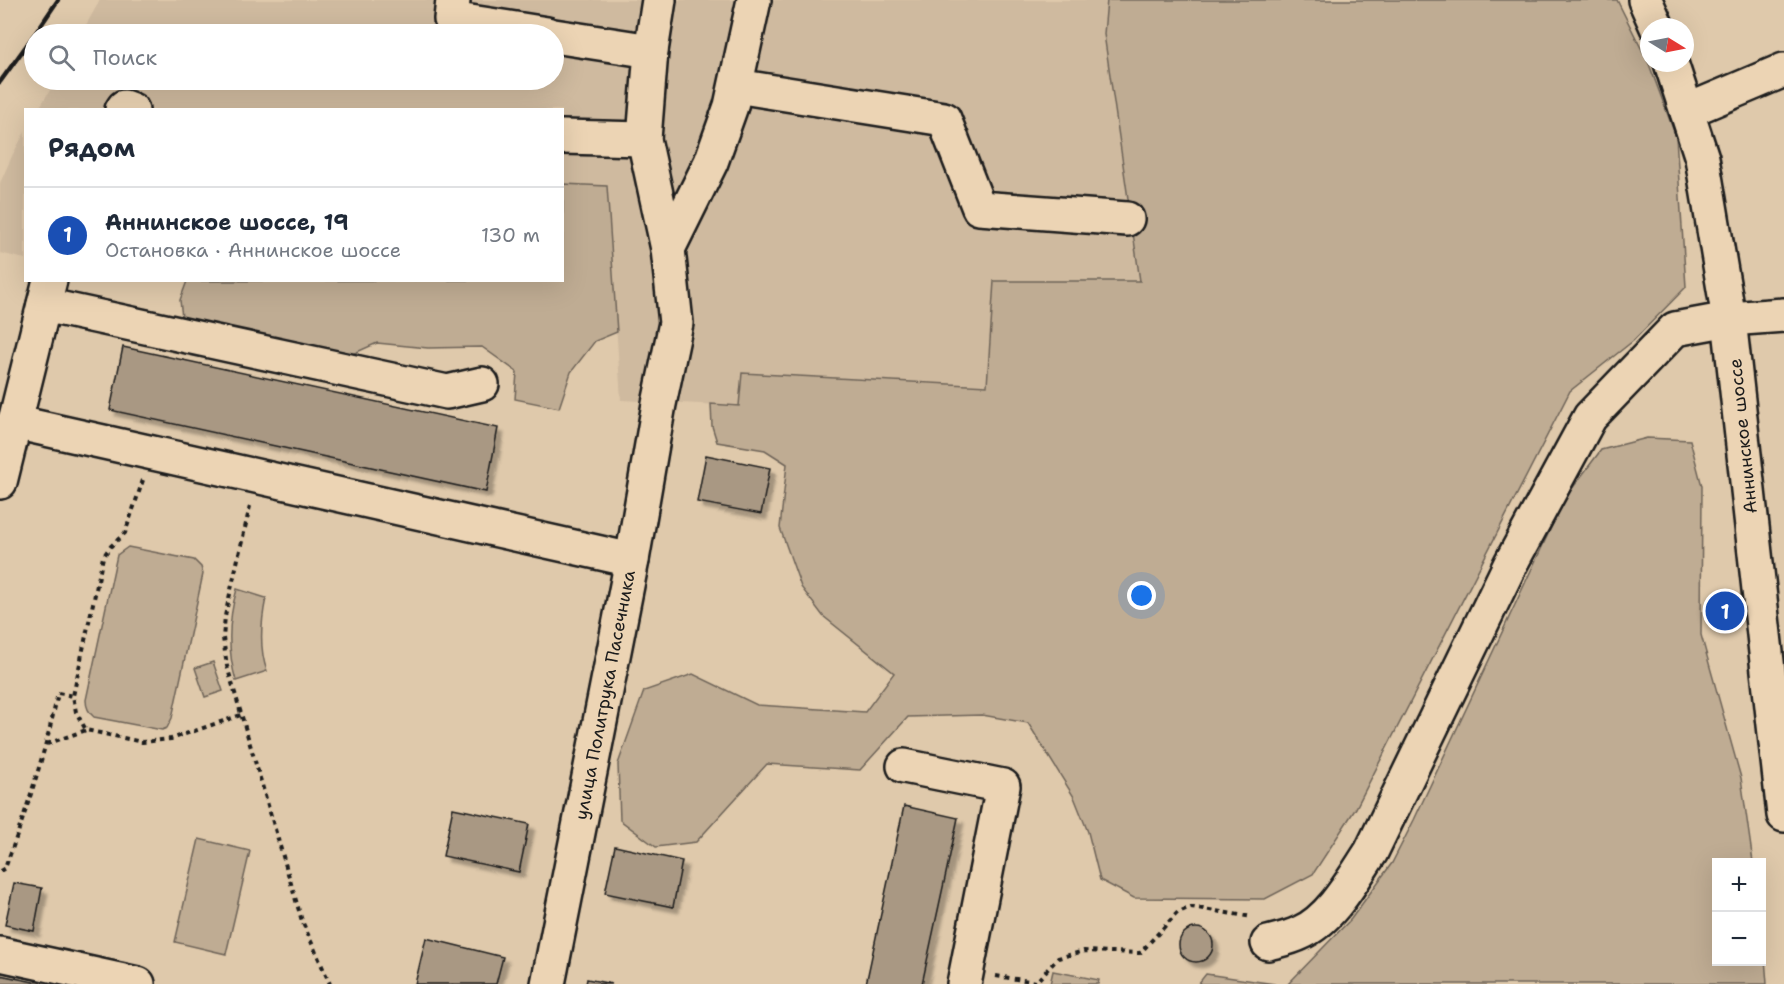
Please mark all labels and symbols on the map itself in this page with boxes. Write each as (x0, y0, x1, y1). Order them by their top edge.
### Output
north arrow (1640, 18, 1694, 72)
street label: Аннинское шоссе (1723, 357, 1763, 515)
street label: улица Политрука Пасечника (569, 568, 641, 822)
your location (1127, 581, 1156, 610)
pin: 1 (1706, 588, 1744, 634)

